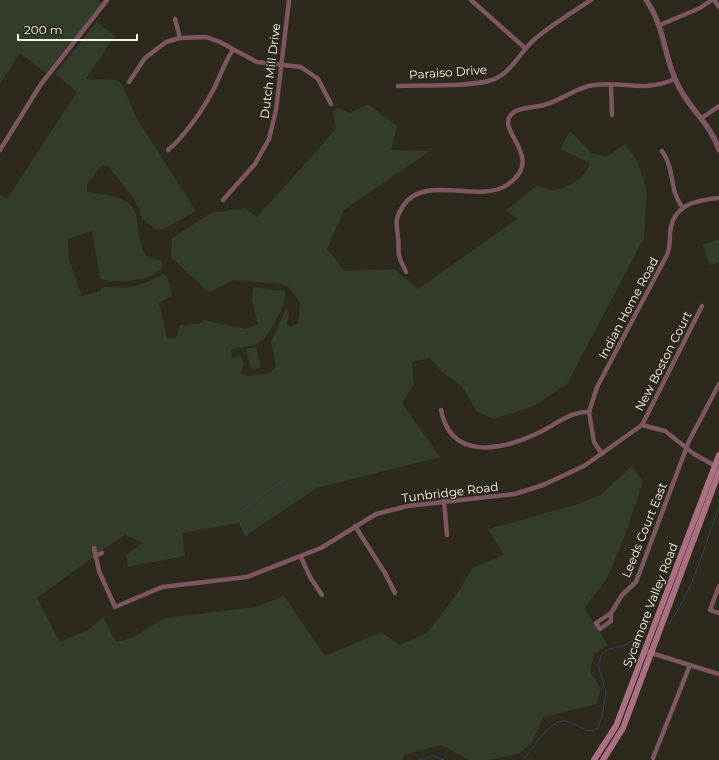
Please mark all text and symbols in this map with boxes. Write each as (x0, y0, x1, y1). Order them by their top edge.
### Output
scale bar (18, 16, 137, 42)
text: 200 m (24, 22, 63, 37)
street label: Dutch Mill Drive (257, 22, 283, 120)
street label: Paraiso Drive (409, 62, 487, 82)
street label: Indian Home Road (595, 254, 661, 362)
street label: New Boston Court (631, 308, 695, 413)
street label: Tunbridge Road (401, 479, 499, 505)
street label: Leeds Court East (618, 480, 670, 580)
street label: Sycamore Valley Road (619, 541, 681, 669)

